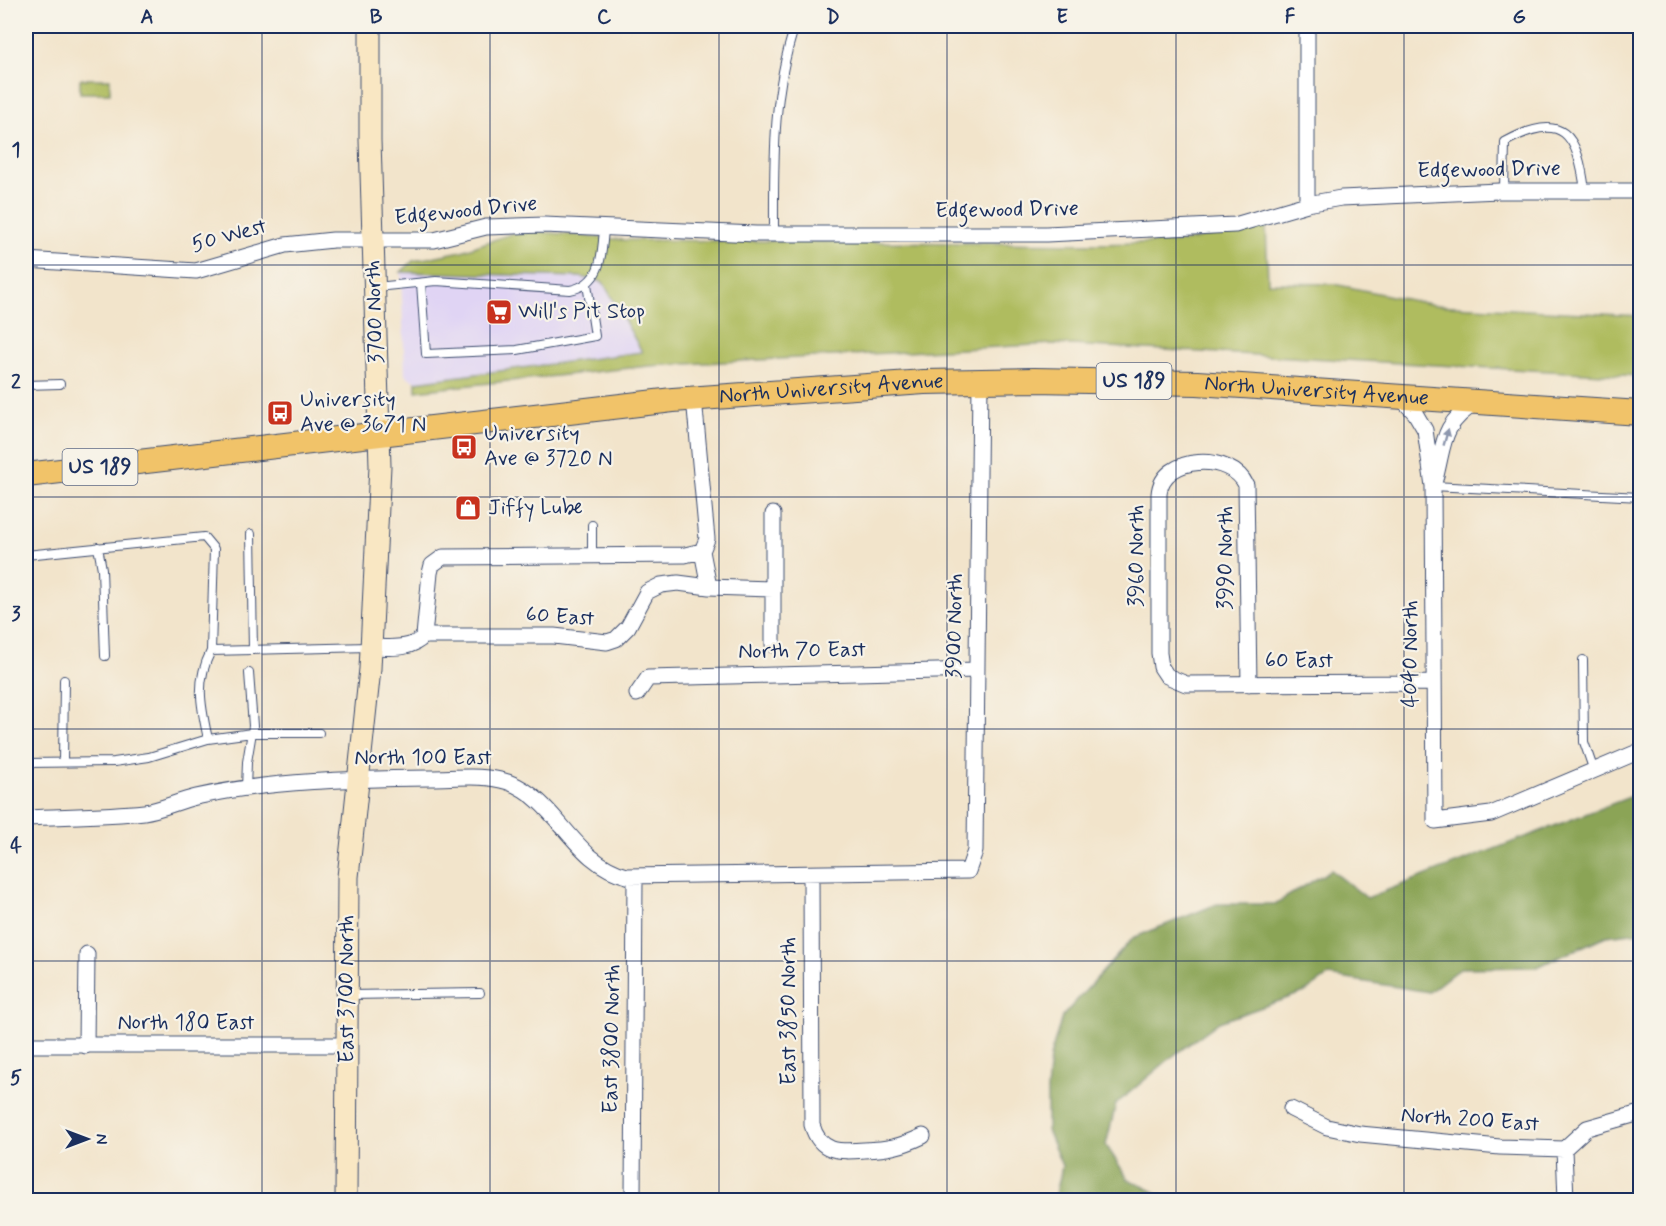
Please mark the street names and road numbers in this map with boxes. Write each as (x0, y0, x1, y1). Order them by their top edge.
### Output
street label: Edgewood Drive (1417, 155, 1561, 188)
street label: Edgewood Drive (393, 190, 539, 235)
street label: Edgewood Drive (935, 195, 1079, 228)
street label: 50 West (188, 213, 270, 259)
street label: 3700 North (359, 260, 391, 364)
road number: US 189 (1096, 363, 1172, 399)
street label: North University Avenue (718, 368, 944, 411)
street label: North University Avenue (1204, 370, 1430, 413)
road number: US 189 (63, 449, 138, 485)
street label: 3960 North (1123, 505, 1151, 607)
street label: 3990 North (1212, 506, 1240, 610)
street label: 3900 North (940, 573, 970, 679)
street label: 4040 North (1397, 600, 1425, 708)
street label: 60 East (525, 601, 595, 633)
street label: North 70 East (738, 636, 866, 666)
street label: 60 East (1265, 647, 1333, 675)
street label: North 100 East (354, 744, 492, 772)
street label: East 3700 North (333, 915, 361, 1063)
street label: East 3850 North (775, 937, 803, 1085)
street label: East 3800 North (597, 964, 627, 1114)
street label: North 180 East (118, 1009, 254, 1037)
street label: North 200 East (1400, 1101, 1540, 1139)

